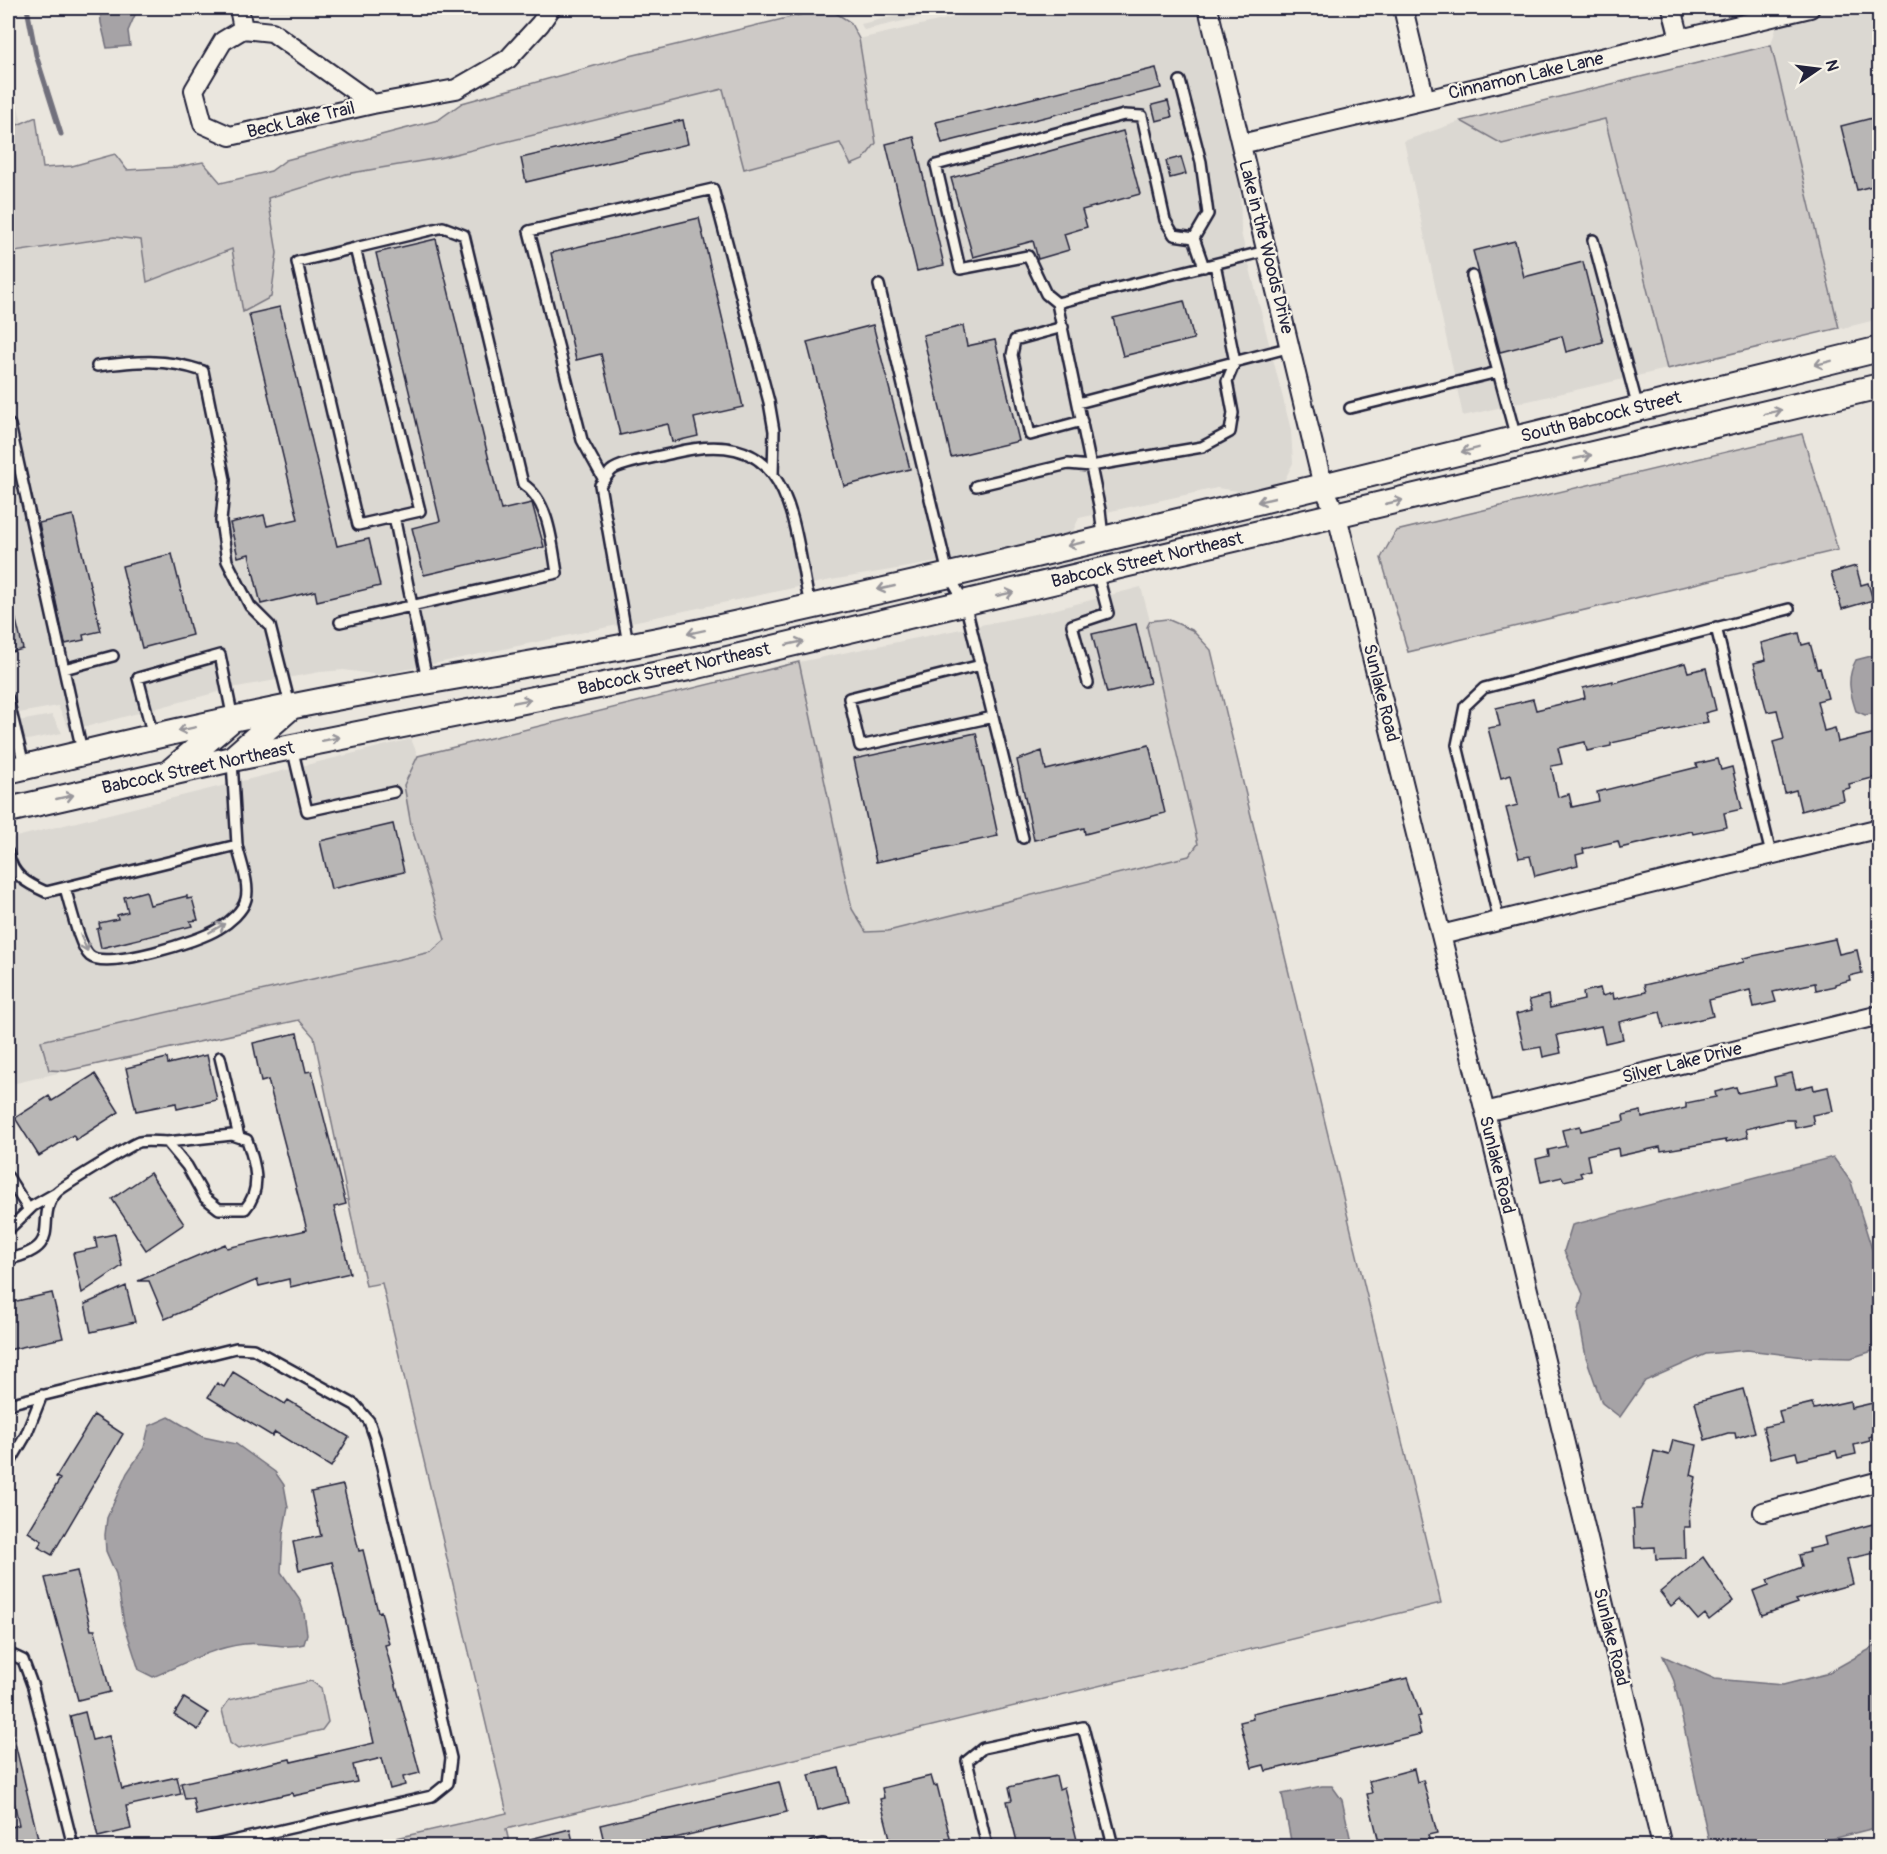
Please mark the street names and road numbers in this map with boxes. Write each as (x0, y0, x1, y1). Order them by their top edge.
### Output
street label: Cinnamon Lake Lane (1446, 47, 1606, 105)
street label: Beck Lake Trail (245, 96, 357, 144)
street label: Lake in the Woods Drive (1233, 158, 1299, 336)
street label: South Babcock Street (1518, 386, 1684, 448)
street label: Babcock Street Northeast (1049, 527, 1246, 593)
street label: Babcock Street Northeast (576, 637, 773, 701)
street label: Sunlake Road (1358, 642, 1404, 744)
street label: Babcock Street Northeast (100, 736, 297, 800)
street label: Silver Lake Drive (1620, 1037, 1744, 1089)
street label: Sunlake Road (1474, 1114, 1520, 1216)
street label: Sunlake Road (1588, 1586, 1634, 1688)

